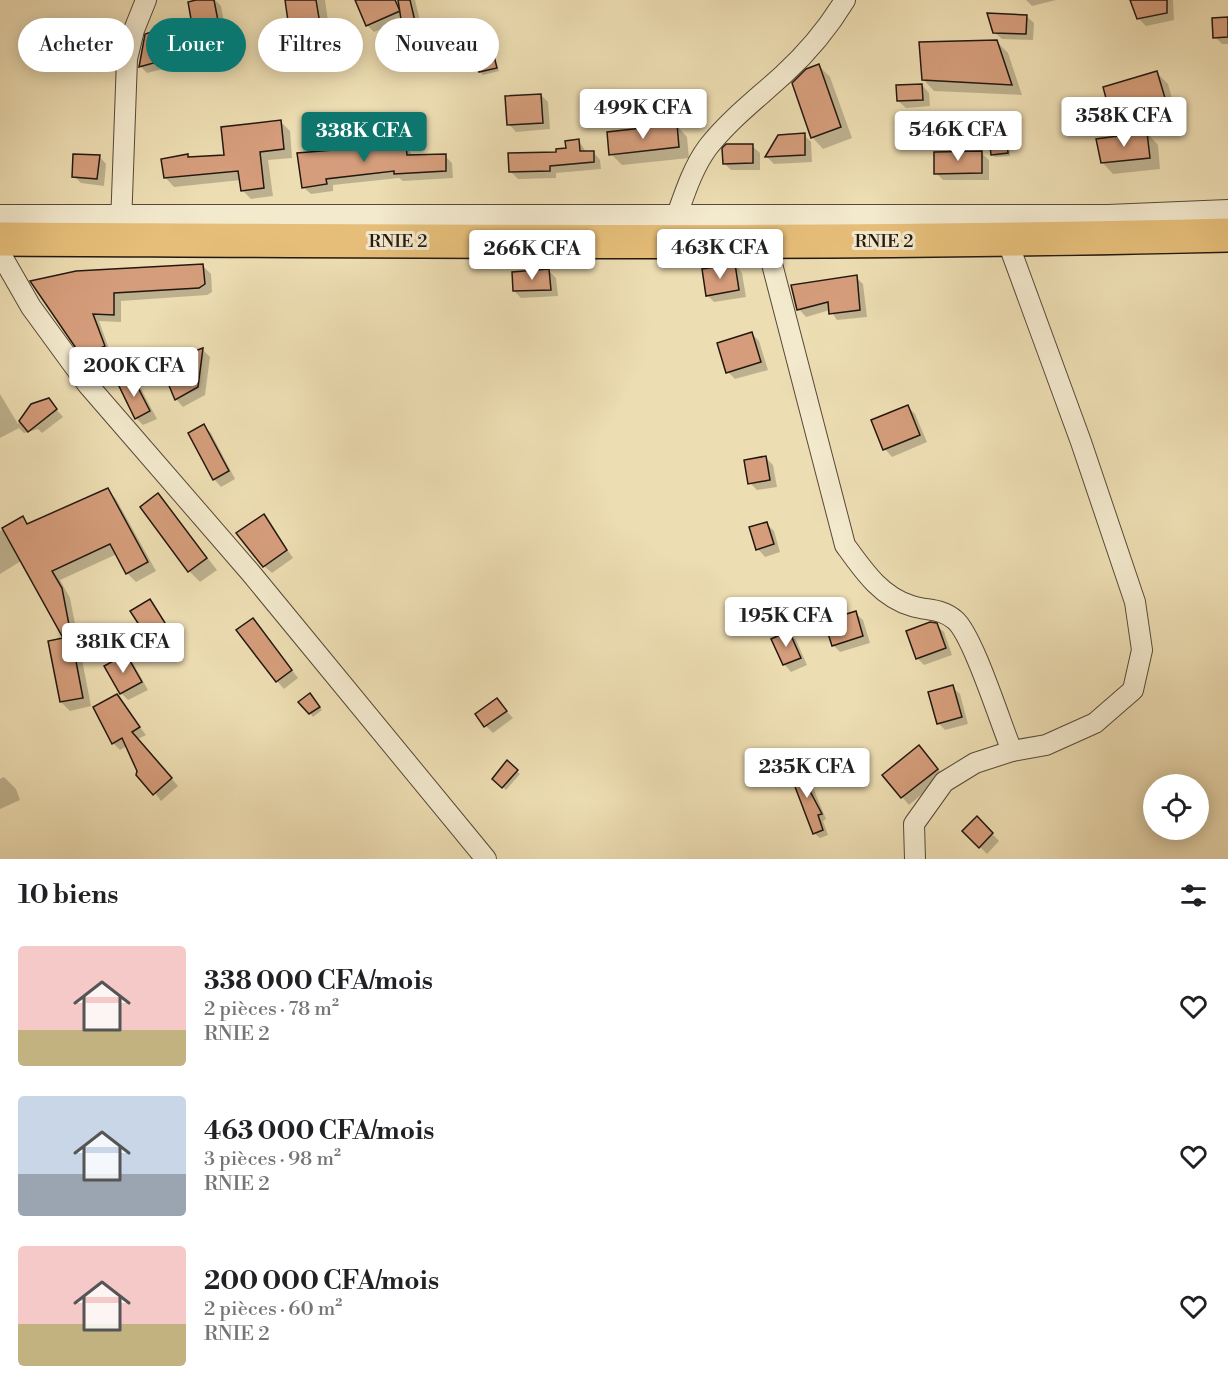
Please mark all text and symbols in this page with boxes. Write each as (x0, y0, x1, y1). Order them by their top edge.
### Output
chip: Acheter (18, 18, 134, 72)
chip: Louer (146, 18, 246, 72)
chip: Filtres (258, 18, 363, 72)
chip: Nouveau (375, 18, 499, 72)
pin: 499K CFA (581, 89, 705, 140)
text: 499K CFA (594, 96, 692, 121)
pin: 358K CFA (1062, 97, 1186, 148)
text: 358K CFA (1075, 104, 1173, 129)
pin: 546K CFA (896, 111, 1020, 162)
pin: 338K CFA (302, 112, 426, 163)
text: 546K CFA (909, 118, 1007, 143)
text: 338K CFA (316, 119, 412, 144)
pin: 463K CFA (658, 229, 782, 280)
street label: RNIE 2 (368, 230, 428, 253)
pin: 266K CFA (470, 230, 594, 281)
street label: RNIE 2 (854, 230, 914, 253)
text: 463K CFA (671, 236, 769, 261)
text: 266K CFA (483, 237, 581, 262)
pin: 200K CFA (72, 347, 196, 398)
text: 200K CFA (83, 354, 185, 379)
pin: 195K CFA (724, 597, 848, 648)
text: 195K CFA (739, 604, 833, 629)
pin: 381K CFA (61, 623, 185, 674)
text: 381K CFA (76, 630, 170, 655)
pin: 235K CFA (745, 748, 869, 799)
text: 235K CFA (759, 755, 855, 780)
map controls (1143, 774, 1209, 840)
button: locate (1143, 774, 1209, 840)
text: 10 biens (18, 879, 118, 911)
icon: filters (1177, 879, 1210, 912)
text: 338 000 CFA/mois (204, 965, 433, 997)
icon: home (66, 970, 138, 1042)
icon: heart (1177, 990, 1210, 1023)
text: 2 pièces · 78 m² (204, 997, 339, 1022)
text: RNIE 2 (204, 1022, 270, 1047)
text: 463 000 CFA/mois (204, 1115, 434, 1147)
icon: home (66, 1120, 138, 1192)
icon: heart (1177, 1140, 1210, 1173)
text: 3 pièces · 98 m² (204, 1147, 341, 1172)
text: RNIE 2 (204, 1172, 270, 1197)
text: 200 000 CFA/mois (204, 1265, 439, 1297)
icon: home (66, 1270, 138, 1342)
icon: heart (1177, 1290, 1210, 1323)
text: 2 pièces · 60 m² (204, 1297, 342, 1322)
text: RNIE 2 (204, 1322, 270, 1347)

